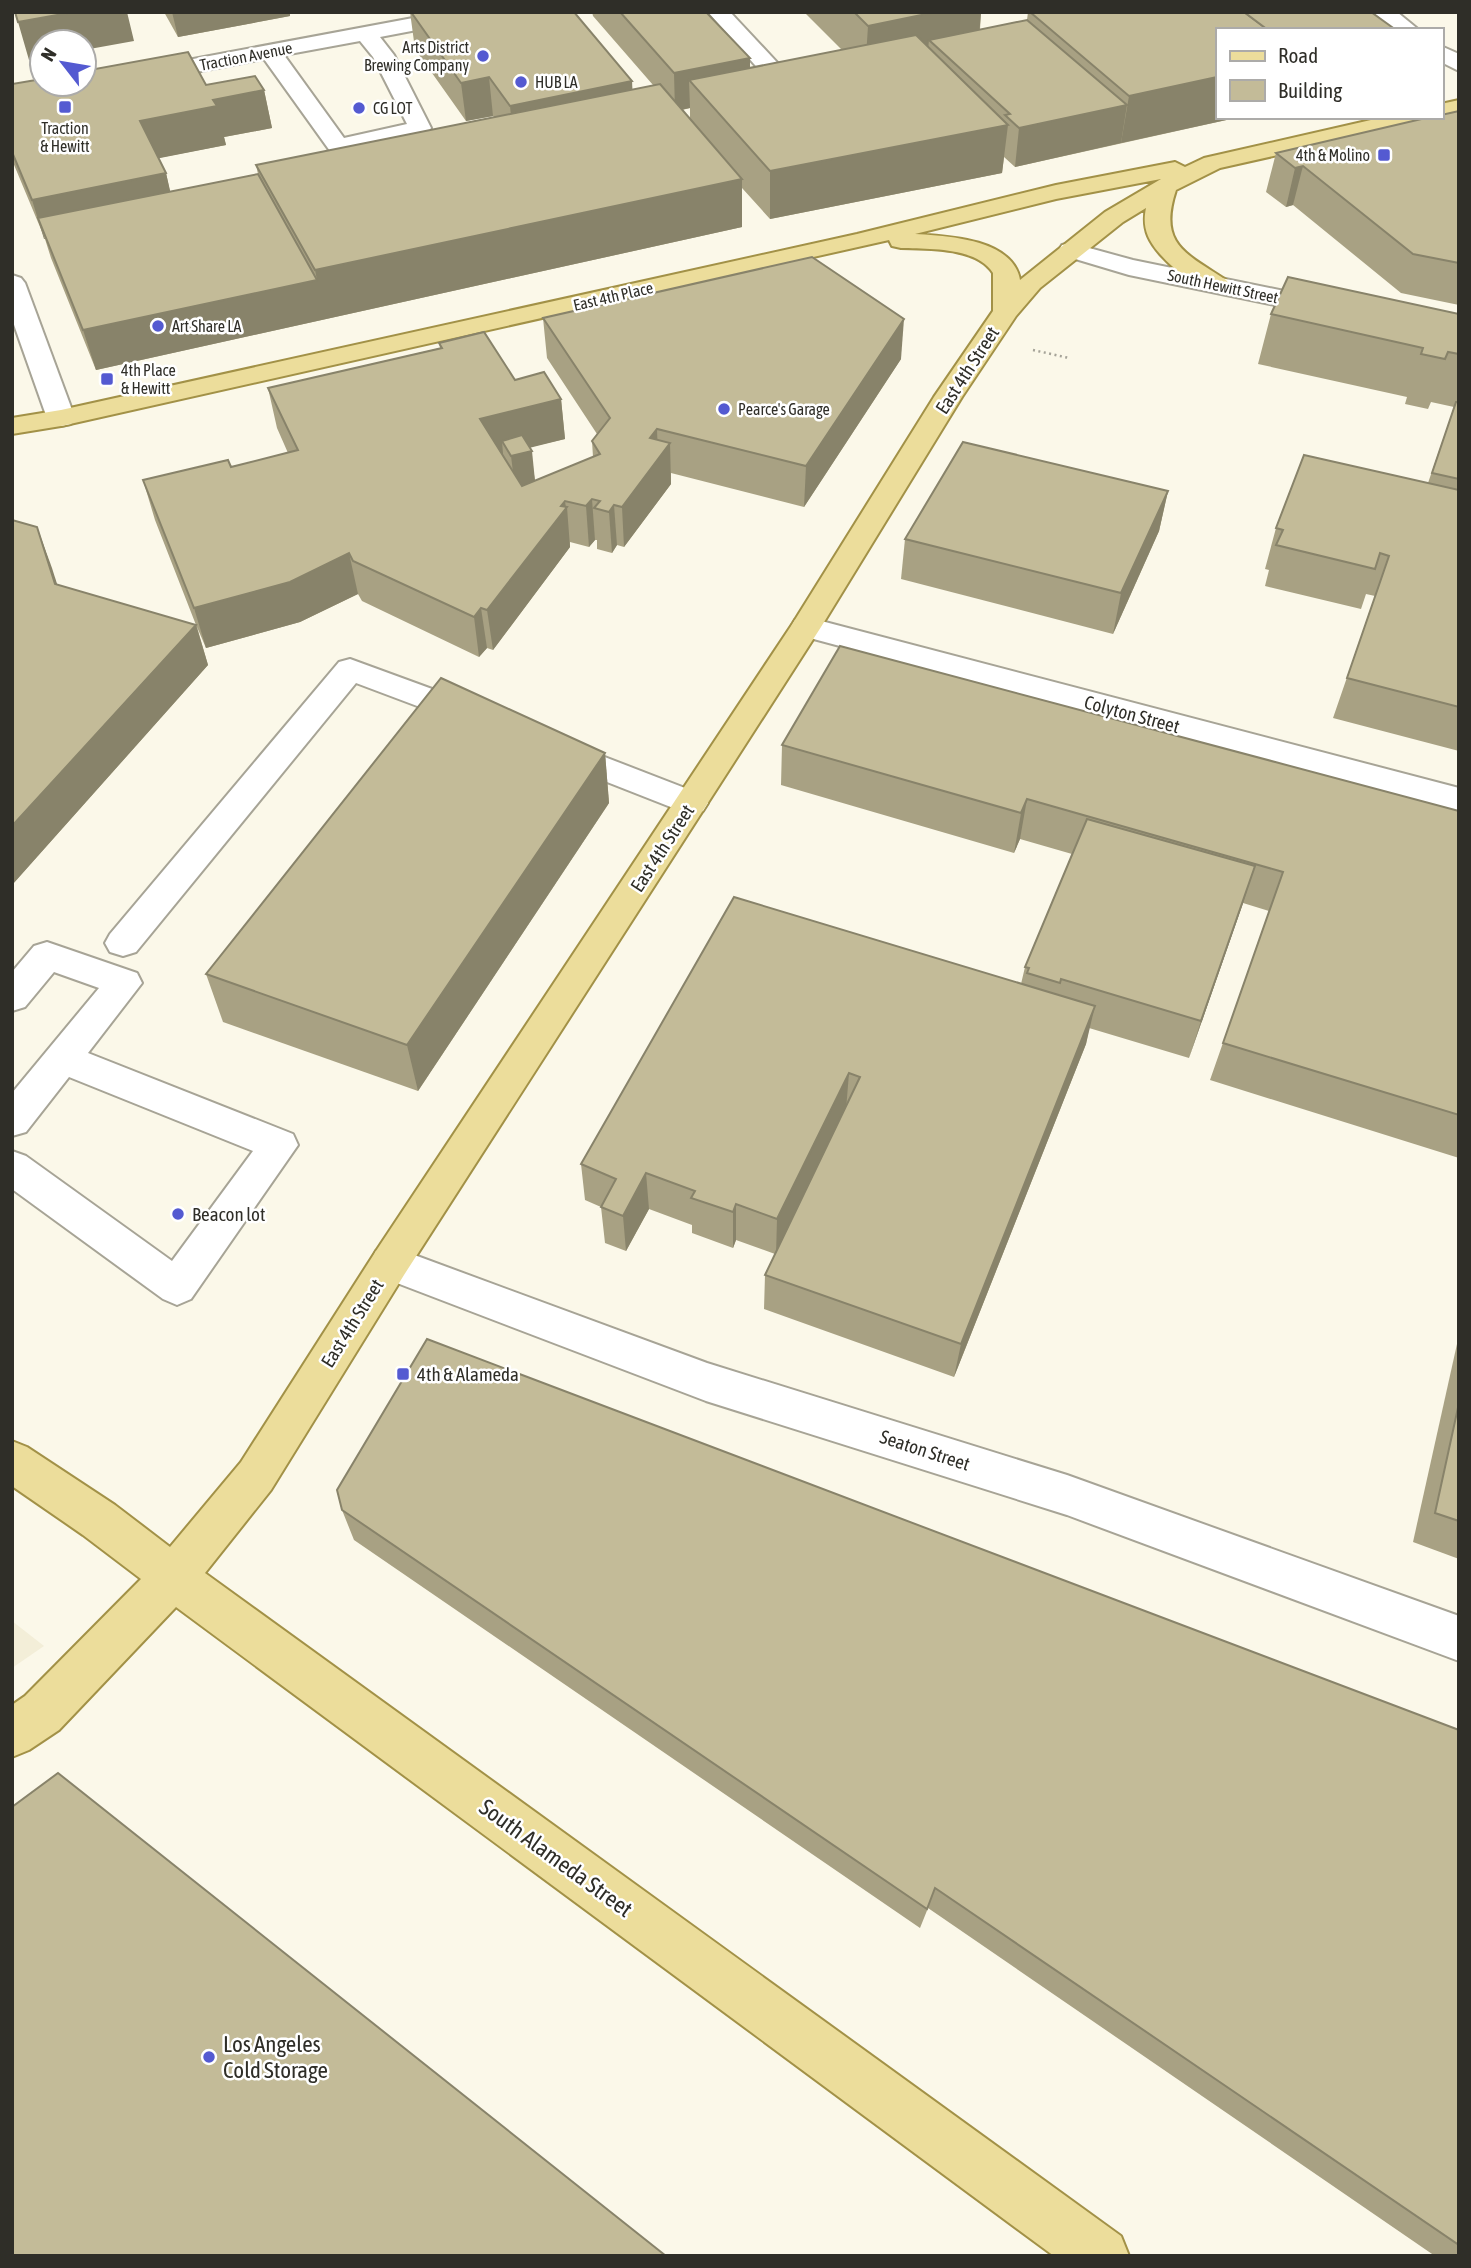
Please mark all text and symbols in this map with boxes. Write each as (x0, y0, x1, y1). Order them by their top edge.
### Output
north arrow (28, 28, 98, 98)
legend (1216, 28, 1443, 119)
street label: Traction Avenue (198, 38, 294, 74)
place label: Arts District Brewing Company (364, 38, 469, 75)
text: Road (1278, 43, 1318, 67)
text: N (36, 44, 61, 65)
marker: Arts District Brewing Company (475, 48, 491, 64)
place label: HUB LA (535, 73, 578, 91)
marker: HUB LA (513, 74, 529, 90)
text: Building (1278, 78, 1342, 102)
marker: Traction & Hewitt (57, 99, 73, 115)
place label: CG LOT (373, 99, 412, 117)
marker: CG LOT (351, 100, 367, 116)
place label: Traction & Hewitt (40, 119, 90, 155)
place label: 4th & Molino (1296, 146, 1370, 164)
marker: 4th & Molino (1376, 147, 1392, 163)
street label: South Hewitt Street (1166, 265, 1280, 307)
street label: East 4th Place (571, 278, 655, 314)
place label: Art Share LA (172, 317, 241, 335)
marker: Art Share LA (150, 318, 166, 334)
street label: East 4th Street (931, 322, 1003, 418)
place label: 4th Place & Hewitt (121, 361, 176, 397)
marker: 4th Place & Hewitt (99, 371, 115, 387)
place label: Pearce's Garage (738, 400, 830, 419)
marker: Pearce's Garage (716, 401, 732, 417)
street label: Colyton Street (1082, 691, 1182, 737)
street label: East 4th Street (626, 800, 698, 896)
place label: Beacon lot (192, 1203, 266, 1225)
marker: Beacon lot (170, 1206, 186, 1222)
street label: East 4th Street (316, 1275, 388, 1371)
place label: 4th & Alameda (417, 1363, 519, 1385)
marker: 4th & Alameda (395, 1366, 411, 1382)
street label: Seaton Street (877, 1425, 973, 1475)
street label: South Alameda Street (474, 1794, 638, 1922)
place label: Los Angeles Cold Storage (223, 2031, 328, 2083)
marker: Los Angeles Cold Storage (201, 2049, 217, 2065)

